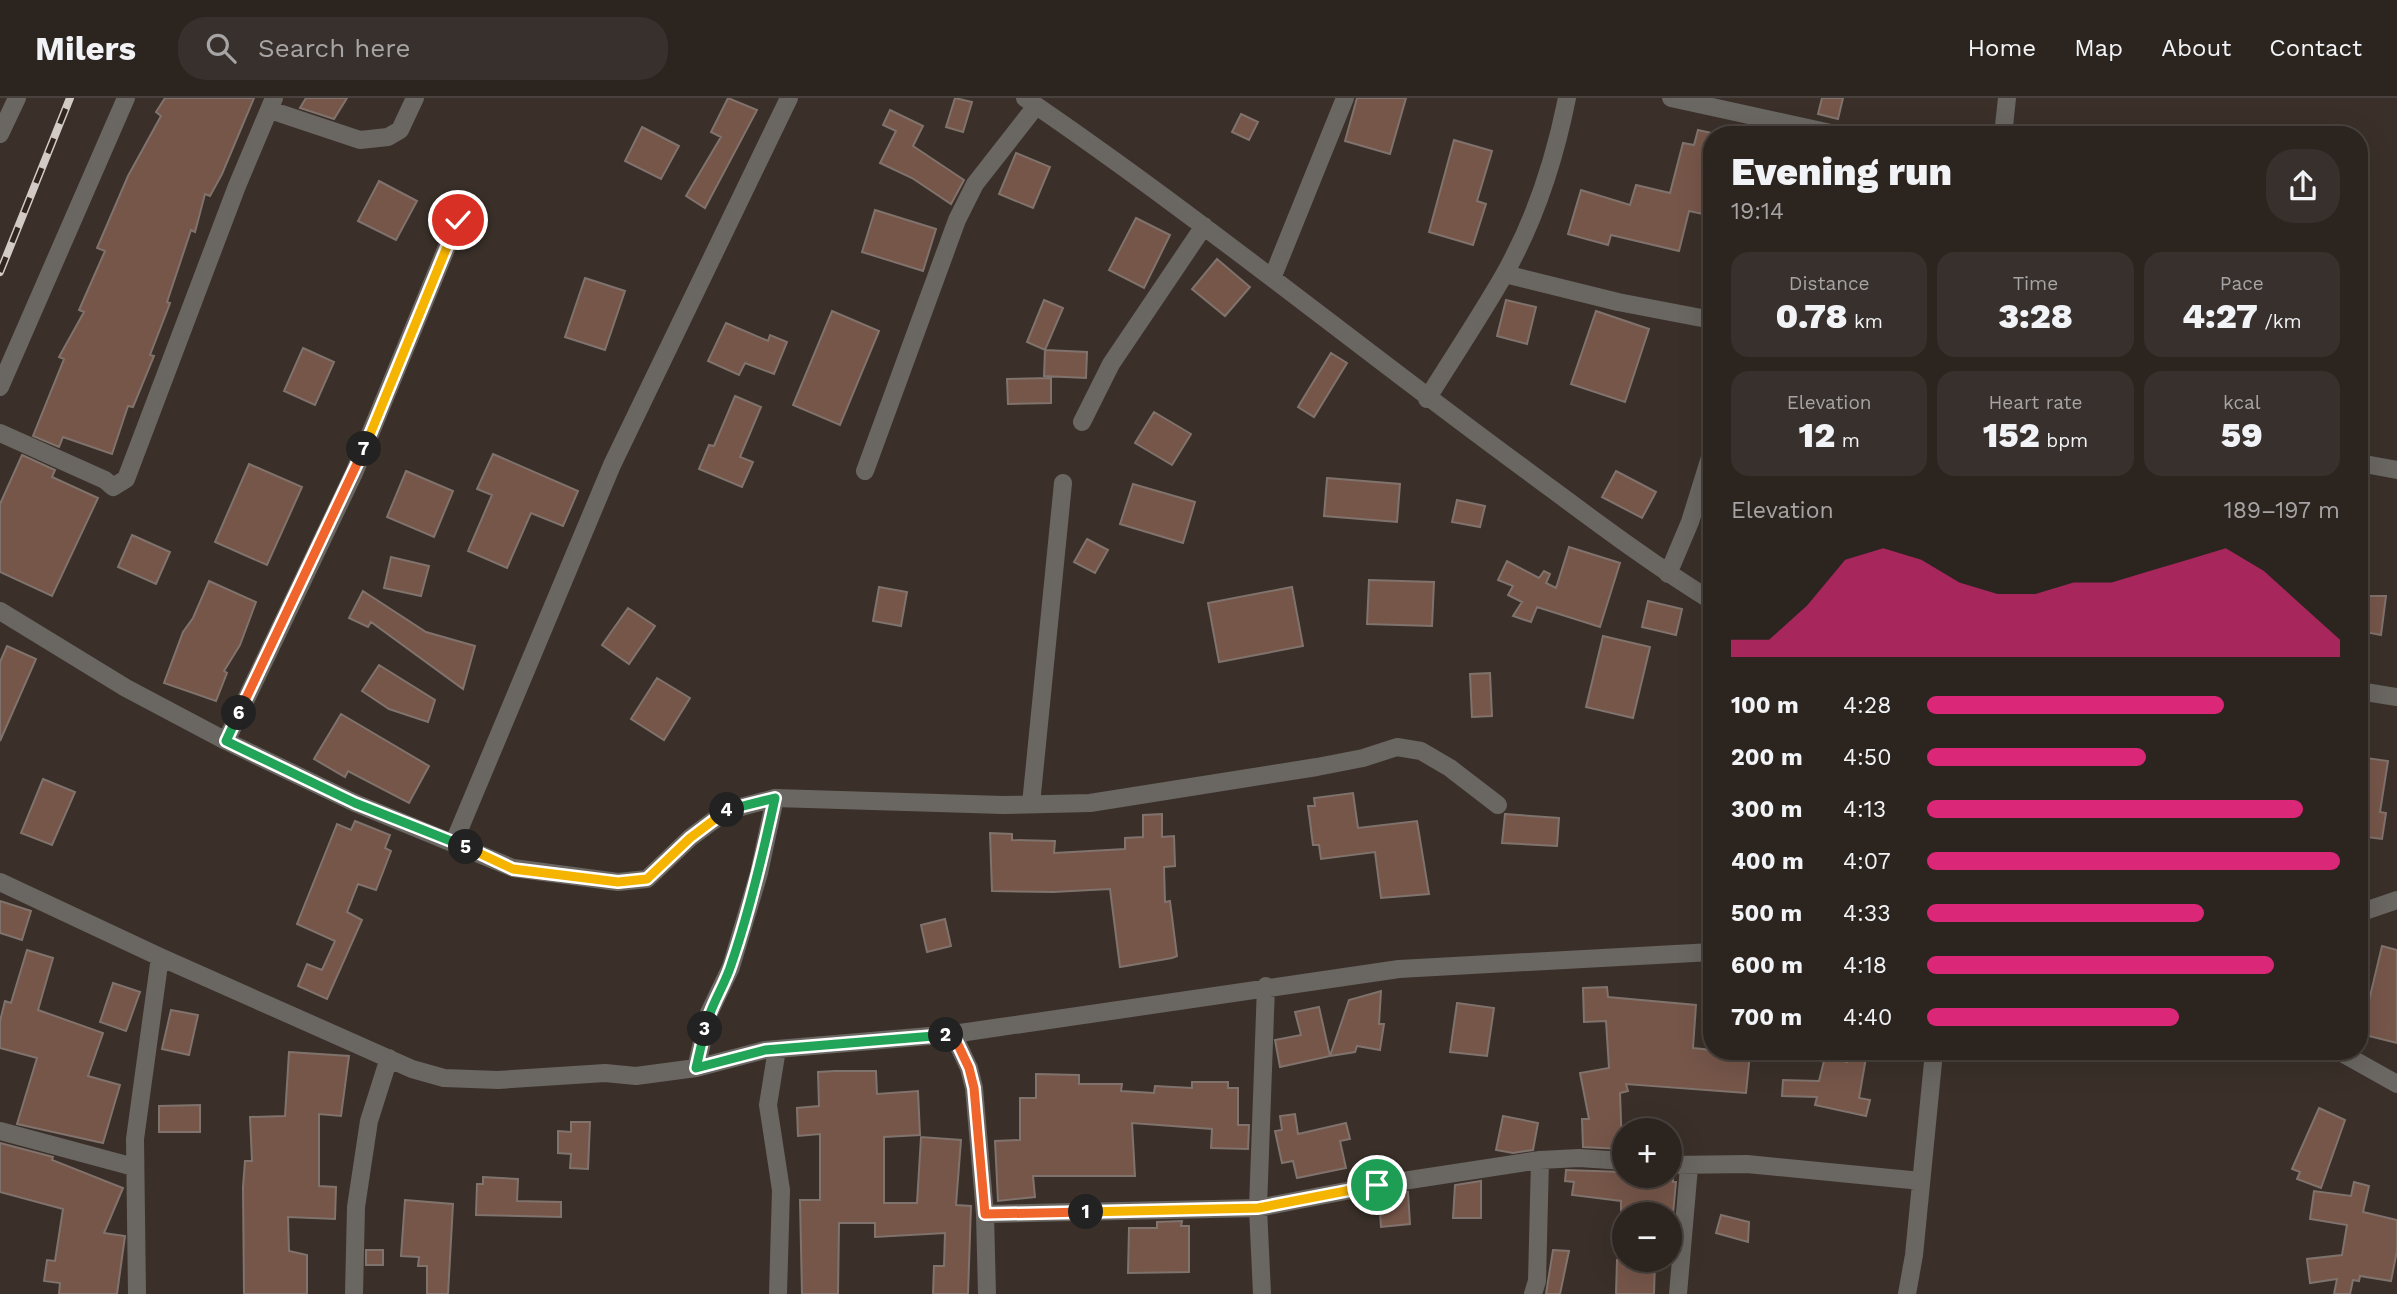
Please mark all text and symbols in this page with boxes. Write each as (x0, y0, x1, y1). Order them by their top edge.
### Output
search box (178, 17, 668, 80)
text: Milers (35, 29, 136, 68)
icon: search (202, 29, 240, 67)
text: Search here (258, 33, 410, 63)
text: Home (1968, 34, 2036, 62)
text: Map (2074, 34, 2123, 62)
text: About (2161, 34, 2231, 62)
text: Contact (2269, 34, 2362, 62)
button: share (2266, 149, 2340, 223)
text: Evening run (1731, 150, 1952, 194)
pin (428, 190, 488, 250)
text: 19:14 (1731, 198, 1784, 225)
icon: check (439, 201, 477, 239)
text: Distance (1789, 272, 1870, 295)
text: Time (2013, 272, 2058, 295)
text: Pace (2220, 272, 2264, 295)
text: 0.78 (1775, 295, 1848, 337)
text: 3:28 (1998, 295, 2073, 337)
text: 4:27 (2182, 295, 2258, 337)
text: km (1848, 310, 1883, 333)
text: /km (2258, 310, 2302, 333)
text: Elevation (1787, 391, 1872, 414)
text: Heart rate (1989, 391, 2082, 414)
text: kcal (2223, 391, 2261, 414)
text: 12 (1799, 414, 1835, 456)
text: 152 (1983, 414, 2040, 456)
text: 59 (2221, 414, 2263, 456)
text: m (1835, 429, 1860, 452)
text: bpm (2040, 429, 2088, 452)
pin: 7 (346, 432, 382, 466)
text: 7 (358, 437, 369, 460)
text: Elevation (1731, 497, 1834, 524)
text: 189–197 m (2224, 497, 2340, 524)
text: 100 m (1731, 692, 1799, 719)
text: 4:28 (1843, 692, 1891, 719)
pin: 6 (222, 696, 256, 730)
text: 6 (233, 701, 244, 724)
text: 200 m (1731, 744, 1803, 771)
text: 4:50 (1843, 744, 1892, 771)
pin: 4 (710, 792, 744, 828)
text: 300 m (1731, 796, 1802, 823)
text: 4:13 (1843, 796, 1886, 823)
text: 4 (720, 798, 733, 821)
pin: 5 (448, 830, 484, 864)
text: 5 (460, 835, 471, 858)
text: 400 m (1731, 848, 1804, 875)
text: 4:07 (1843, 848, 1891, 875)
text: 500 m (1731, 900, 1802, 927)
text: 4:33 (1843, 900, 1891, 927)
text: 600 m (1731, 952, 1803, 979)
text: 4:18 (1843, 952, 1887, 979)
text: 700 m (1731, 1004, 1802, 1031)
text: 4:40 (1843, 1004, 1892, 1031)
pin: 3 (688, 1012, 722, 1046)
text: 3 (699, 1017, 710, 1040)
pin: 2 (928, 1018, 964, 1052)
text: 2 (940, 1023, 951, 1046)
map controls (1612, 1118, 1682, 1272)
button: + (1612, 1118, 1682, 1188)
pin (1347, 1155, 1407, 1215)
icon: arrive (1358, 1166, 1396, 1204)
pin: 1 (1068, 1194, 1104, 1230)
text: 1 (1081, 1200, 1090, 1223)
button: − (1612, 1202, 1682, 1272)

